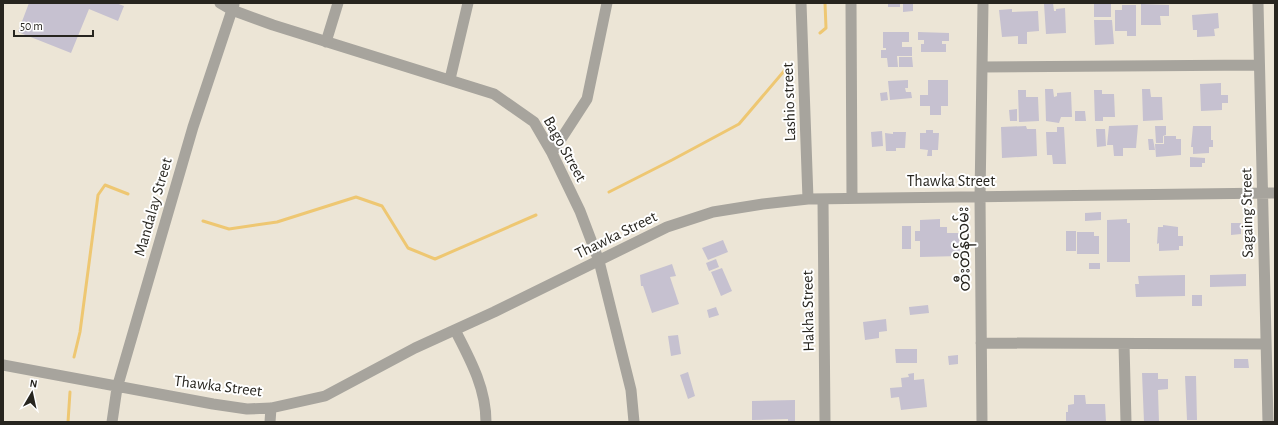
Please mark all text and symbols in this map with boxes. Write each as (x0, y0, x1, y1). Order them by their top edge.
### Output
scale bar (14, 12, 93, 38)
text: 50 m (20, 20, 43, 32)
street label: Lashio street (780, 62, 798, 142)
street label: Bago Street (541, 114, 589, 184)
street label: Mandalay Street (131, 156, 176, 258)
street label: Sagaing Street (1238, 168, 1256, 258)
street label: Thawka Street (907, 173, 995, 189)
street label: တီးတိန်လမ်း (951, 206, 978, 292)
street label: Thawka Street (573, 208, 659, 262)
street label: Hakha Street (799, 270, 817, 352)
north arrow (12, 373, 52, 413)
street label: Thawka Street (173, 373, 263, 399)
text: N (29, 378, 38, 390)

